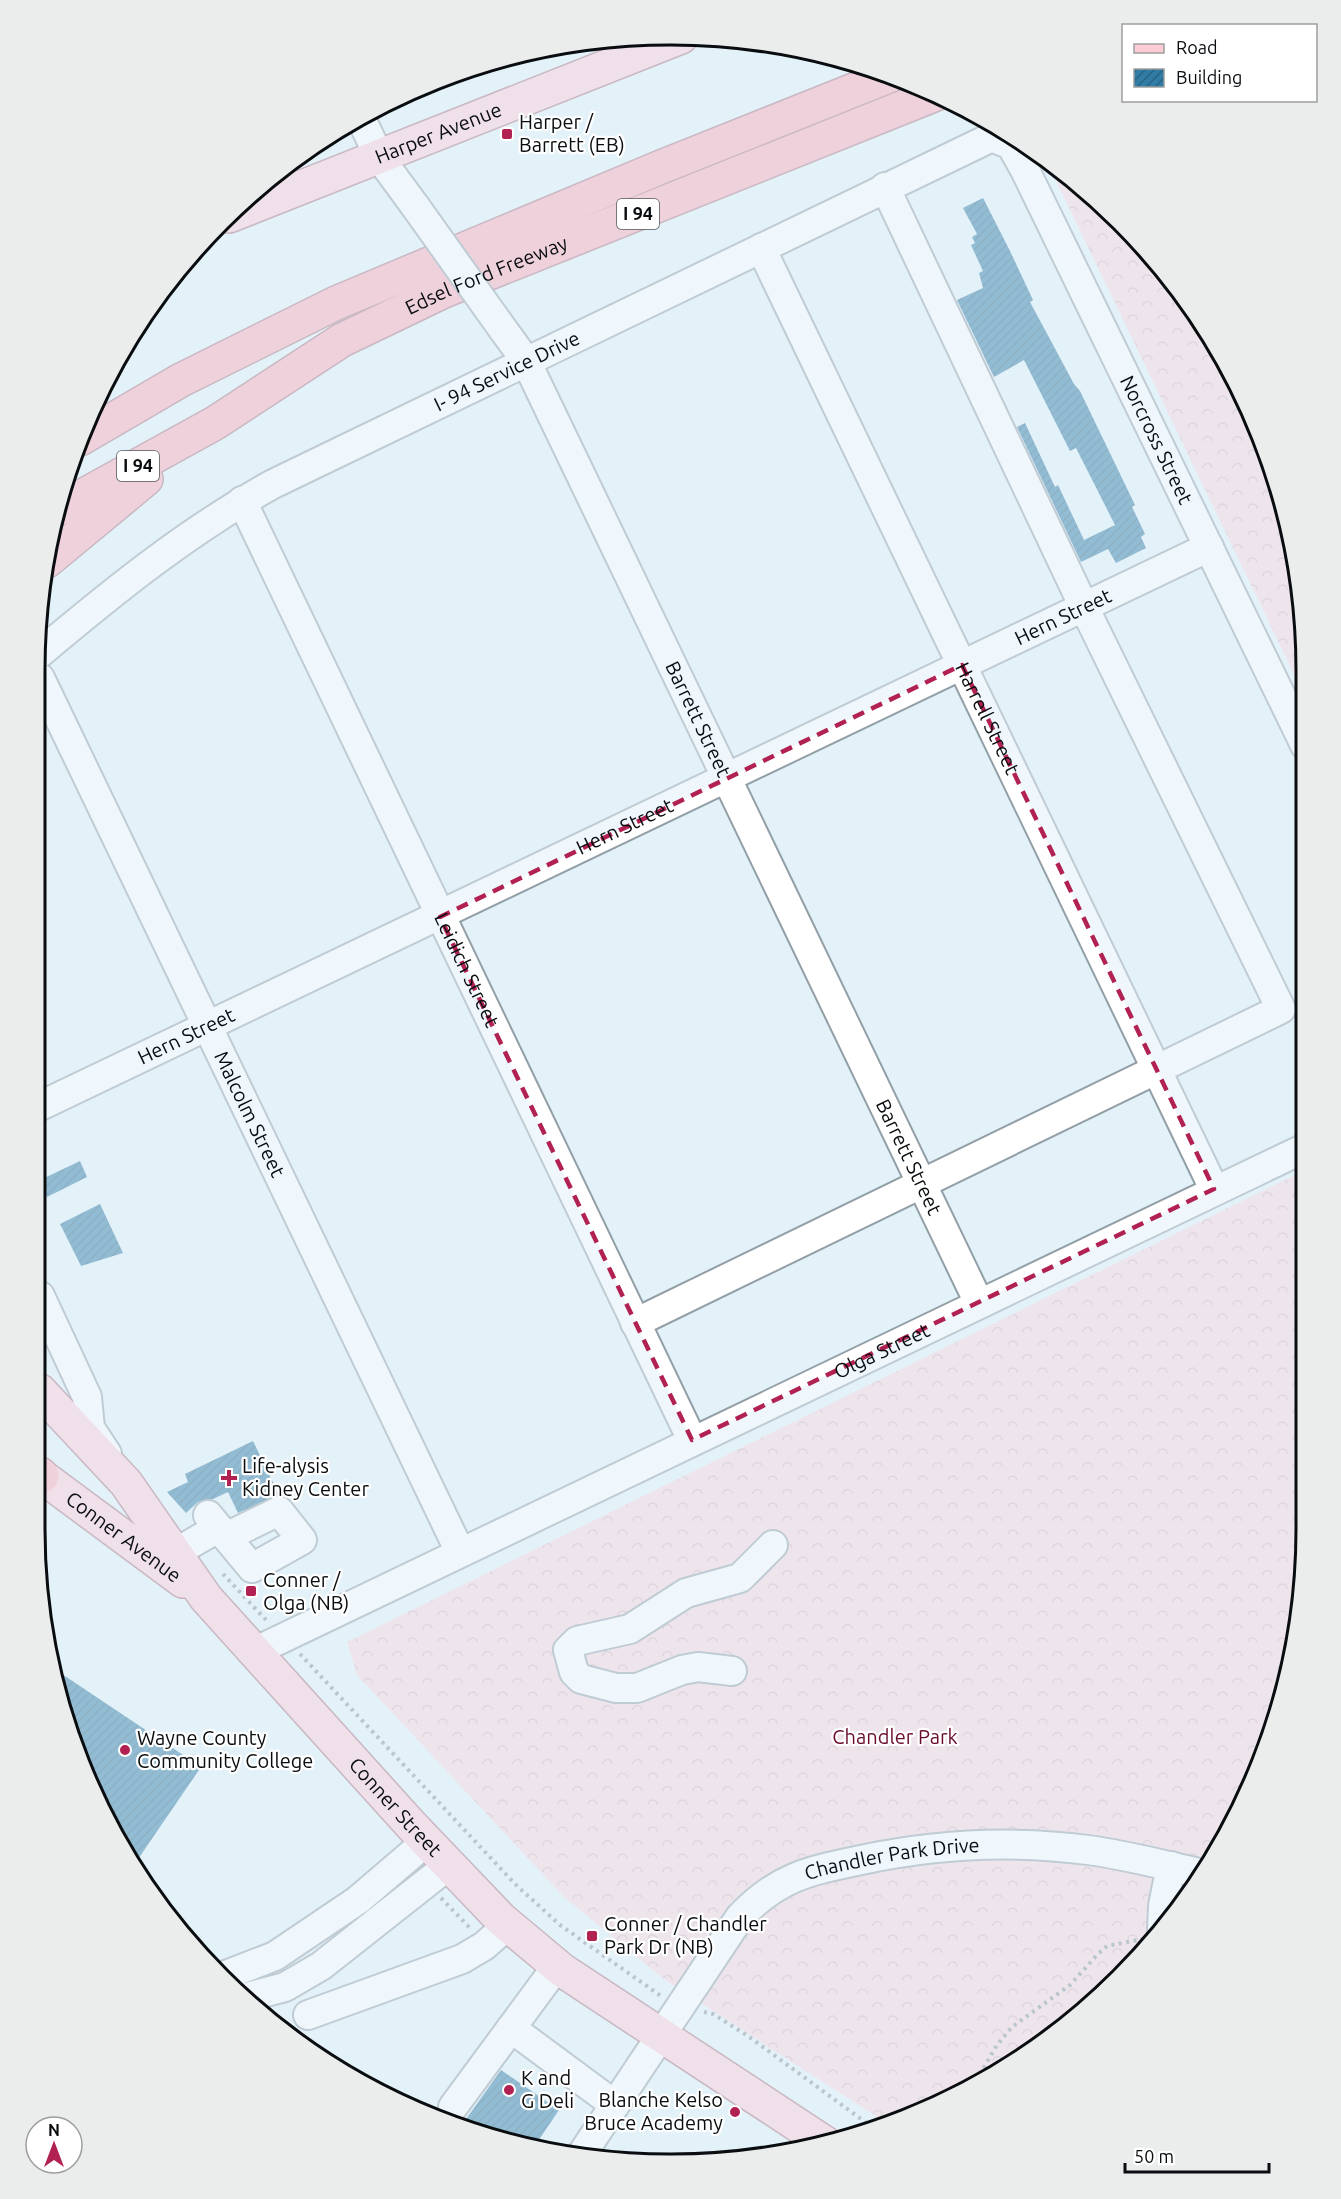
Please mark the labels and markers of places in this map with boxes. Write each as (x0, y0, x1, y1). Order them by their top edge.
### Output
place label: Harper / Barrett (EB) (519, 110, 625, 156)
marker: Harper / Barrett (EB) (500, 127, 514, 141)
place label: Life-alysis Kidney Center (242, 1454, 369, 1500)
marker: Life-alysis Kidney Center (220, 1469, 238, 1487)
place label: Conner / Olga (NB) (263, 1568, 349, 1614)
marker: Conner / Olga (NB) (244, 1584, 258, 1598)
place label: Wayne County Community College (137, 1726, 313, 1772)
marker: Wayne County Community College (118, 1743, 132, 1757)
place label: Conner / Chandler Park Dr (NB) (604, 1912, 767, 1958)
marker: Conner / Chandler Park Dr (NB) (585, 1929, 599, 1943)
place label: K and G Deli (521, 2066, 574, 2112)
marker: K and G Deli (502, 2083, 516, 2097)
place label: Blanche Kelso Bruce Academy (584, 2088, 723, 2134)
marker: Blanche Kelso Bruce Academy (728, 2105, 742, 2119)

